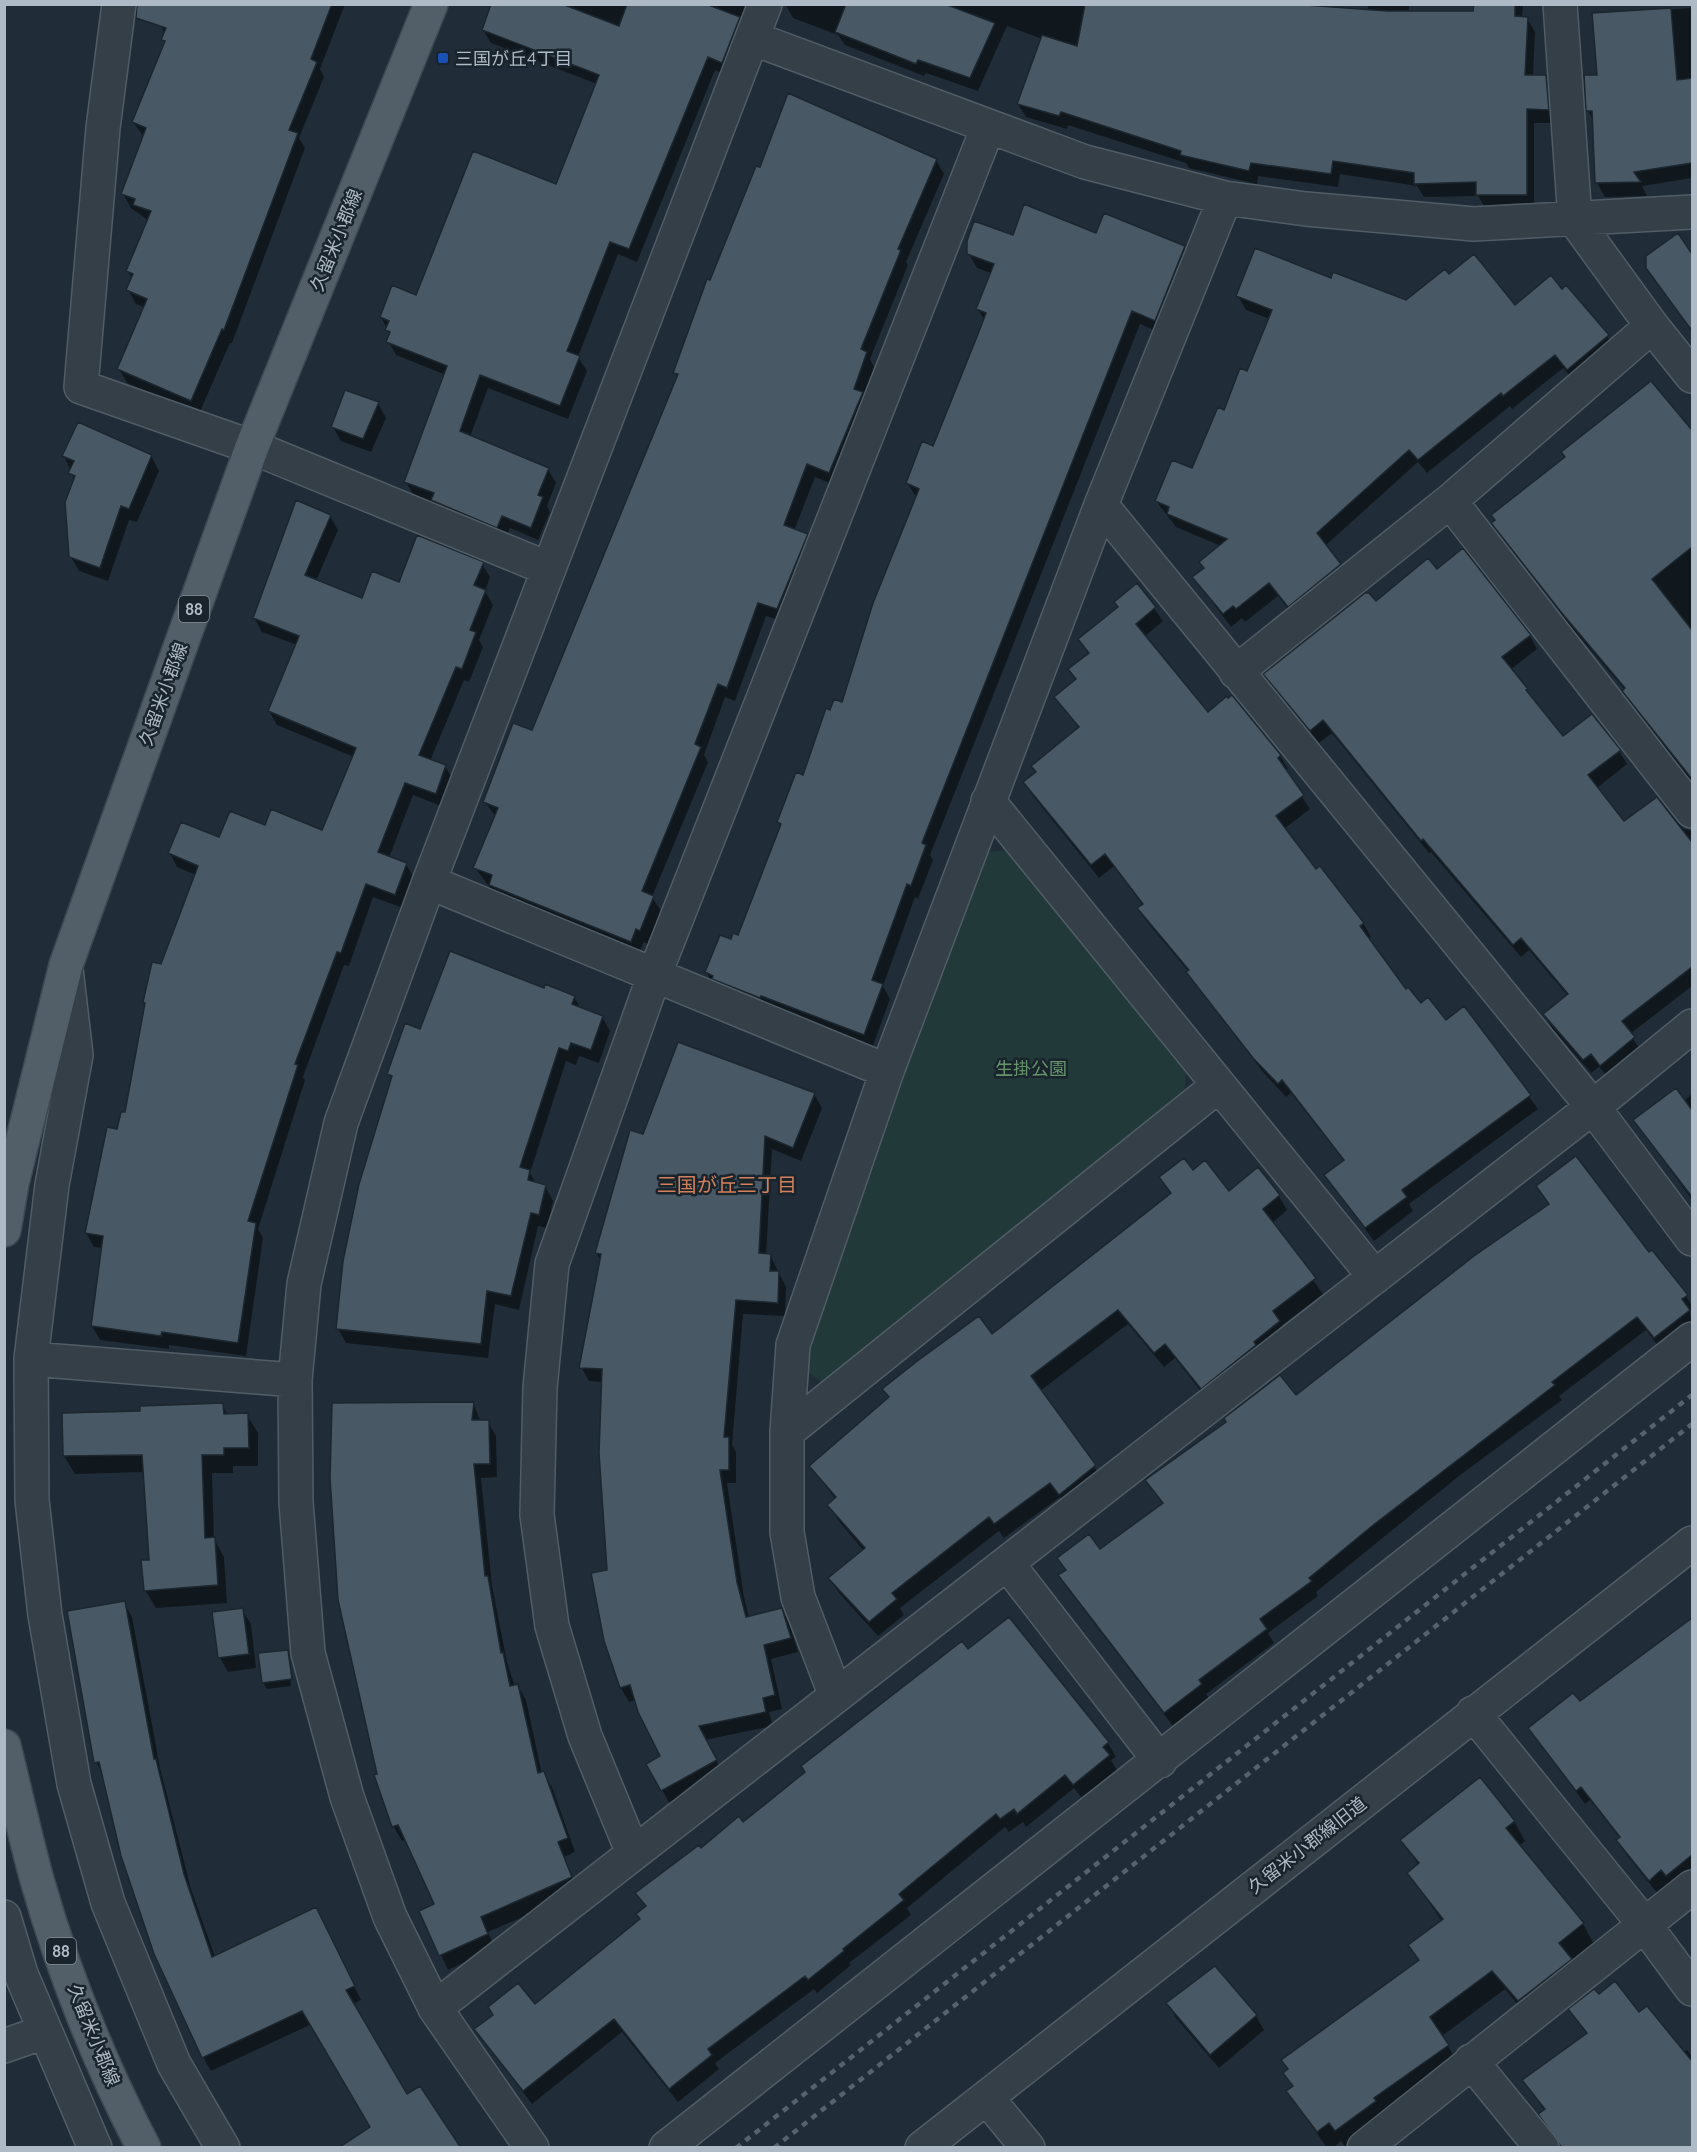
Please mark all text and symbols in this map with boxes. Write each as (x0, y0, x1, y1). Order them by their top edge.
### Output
place label: 三国が丘4丁目 (455, 47, 573, 70)
marker: 三国が丘4丁目 (436, 51, 450, 65)
street label: 久留米小郡線 (305, 186, 367, 294)
road number: 88 (179, 596, 209, 622)
street label: 久留米小郡線 (134, 639, 192, 749)
park label: 生掛公園 (995, 1057, 1067, 1080)
district label: 三国が丘三丁目 (657, 1172, 797, 1197)
street label: 久留米小郡線旧道 (1243, 1792, 1371, 1898)
road number: 88 (46, 1938, 76, 1964)
street label: 久留米小郡線 (63, 1981, 125, 2089)

